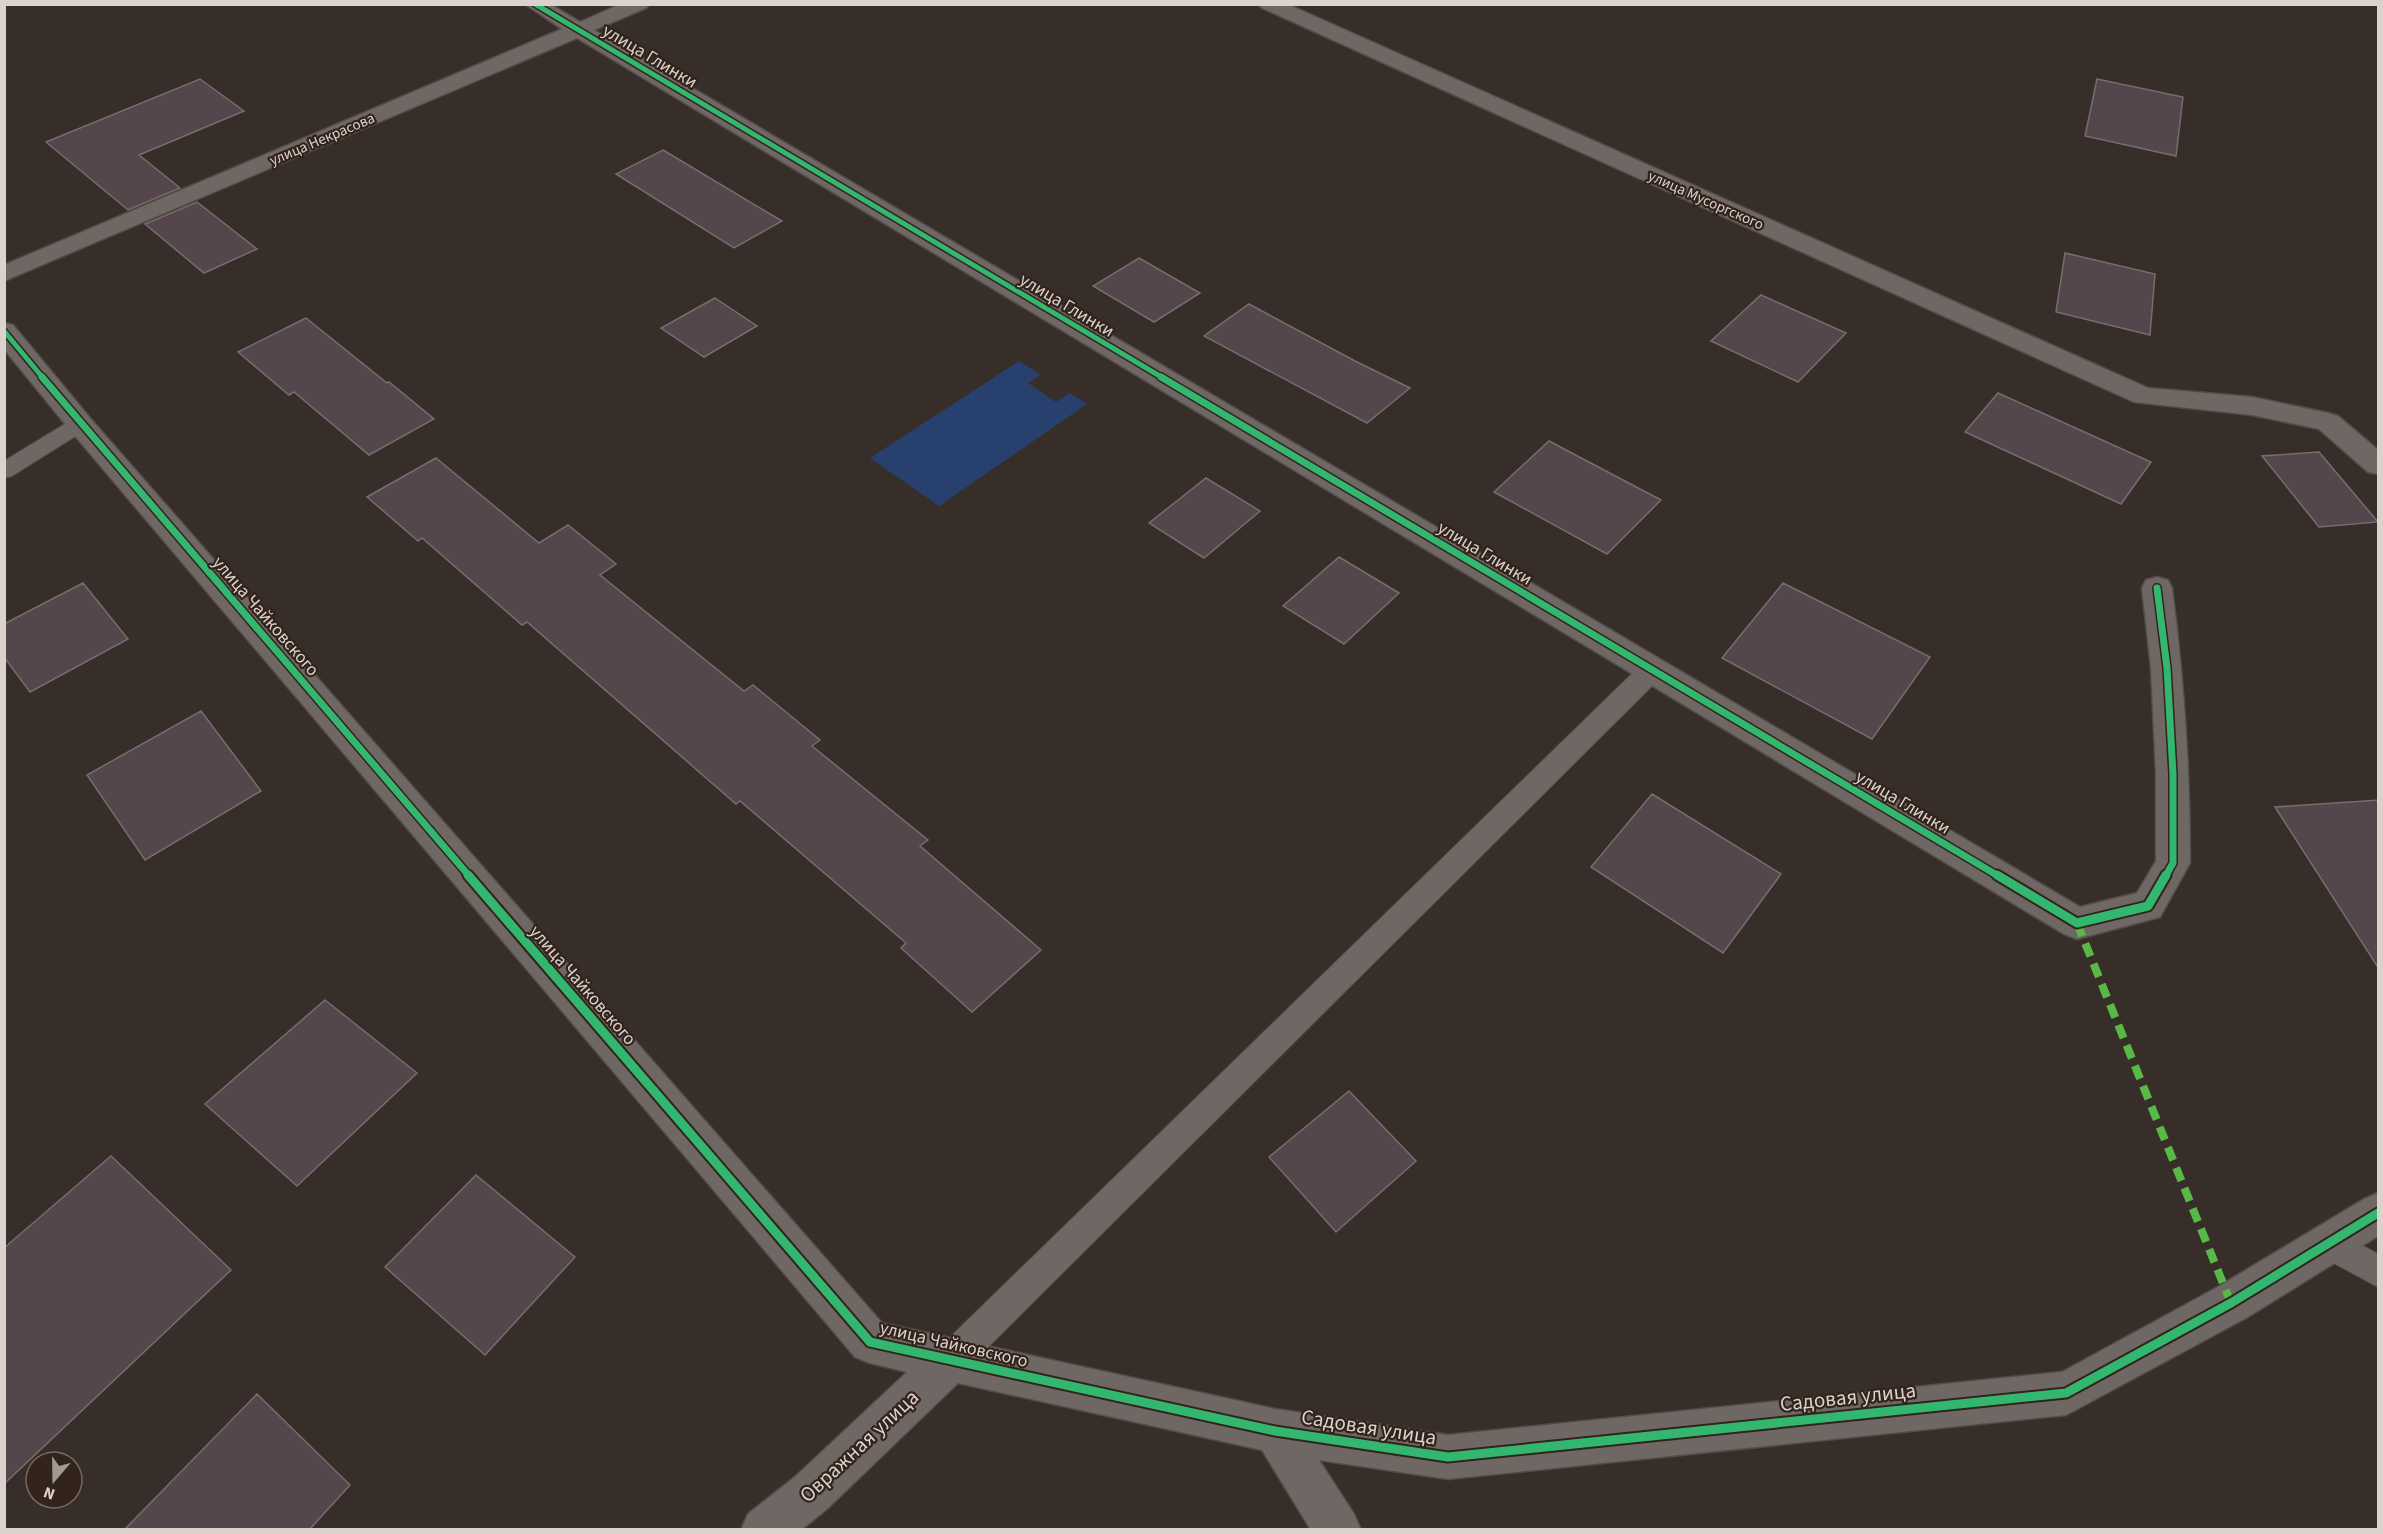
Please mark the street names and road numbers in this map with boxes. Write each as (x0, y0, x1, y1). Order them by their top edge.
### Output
street label: улица Глинки (598, 18, 702, 95)
street label: улица Некрасова (266, 108, 378, 171)
street label: улица Мусоргского (1645, 166, 1767, 235)
street label: улица Глинки (1015, 267, 1119, 344)
street label: улица Глинки (1433, 515, 1537, 592)
street label: улица Чайковского (207, 551, 325, 682)
street label: улица Глинки (1851, 764, 1955, 841)
street label: улица Чайковского (524, 920, 642, 1051)
street label: улица Чайковского (877, 1315, 1030, 1374)
street label: Садовая улица (1779, 1375, 1917, 1419)
street label: Овражная улица (793, 1383, 925, 1509)
street label: Садовая улица (1299, 1402, 1439, 1452)

